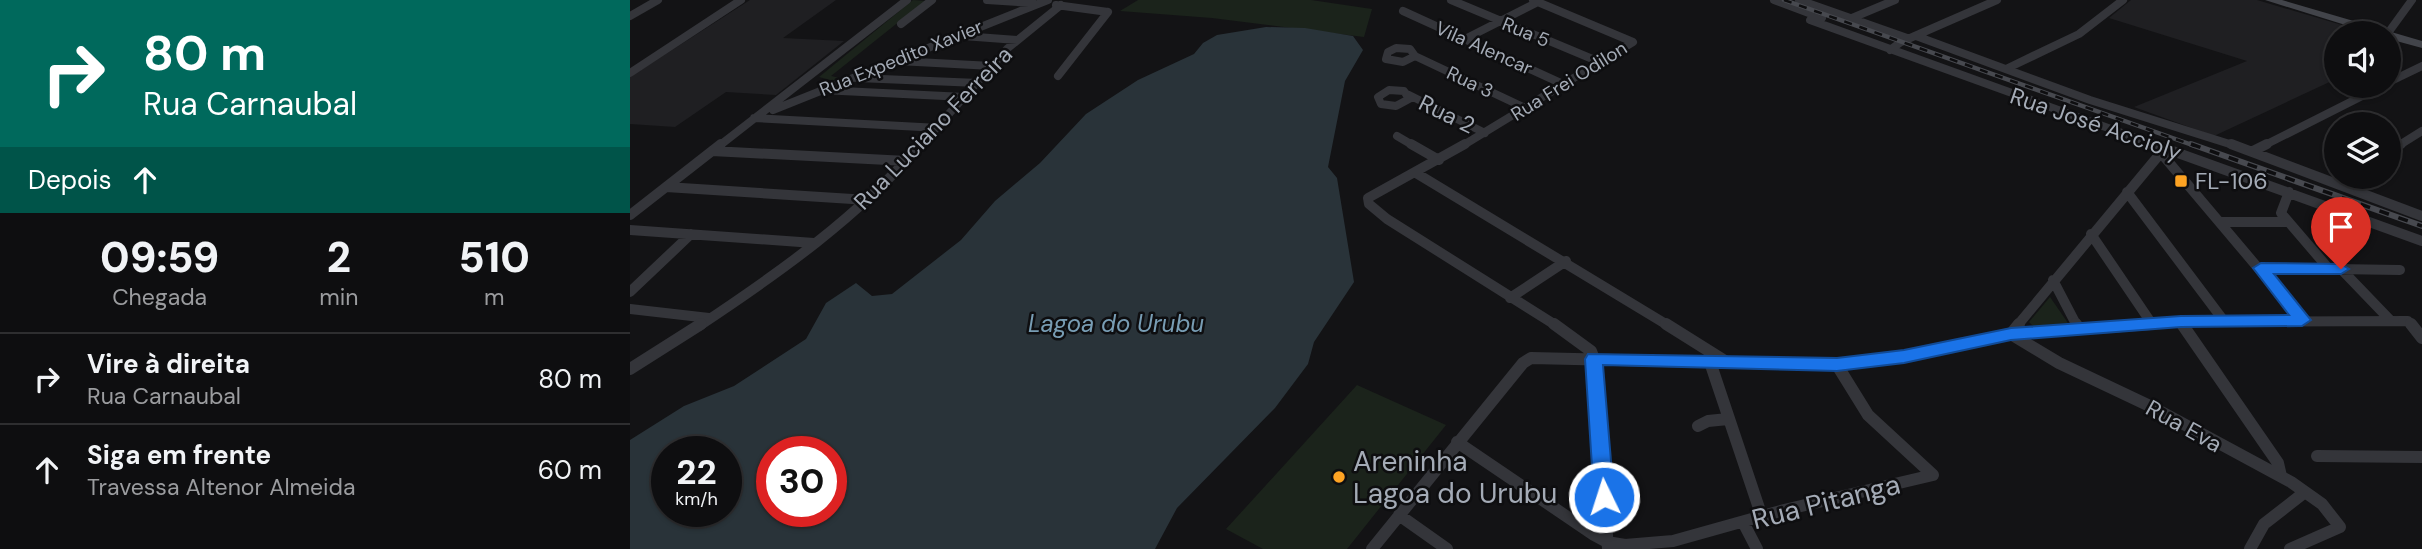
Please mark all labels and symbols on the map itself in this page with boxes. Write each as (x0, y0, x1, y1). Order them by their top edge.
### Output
street label: Rua 5 (1499, 11, 1553, 53)
street label: Rua Expedito Xavier (816, 14, 986, 102)
street label: Vila Alencar (1432, 15, 1536, 81)
street label: Rua Frei Odilon (1506, 35, 1632, 127)
street label: Rua Luciano Ferreira (847, 40, 1019, 216)
street label: Rua 3 (1443, 60, 1497, 104)
street label: Rua José Accioly (2006, 81, 2186, 167)
street label: Rua 2 (1414, 88, 1480, 140)
place label: FL-106 (2195, 166, 2268, 196)
marker: FL-106 (2173, 173, 2189, 189)
pin (2311, 197, 2371, 269)
water label: Lagoa do Urubu (1028, 308, 1204, 339)
street label: Rua Eva (2141, 393, 2227, 459)
speed limit sign: 30 (756, 436, 847, 527)
place label: Areninha Lagoa do Urubu (1353, 443, 1557, 512)
position arrow (1567, 460, 1641, 534)
street label: Rua Pitanga (1748, 466, 1904, 538)
marker: Areninha Lagoa do Urubu (1331, 469, 1347, 485)

